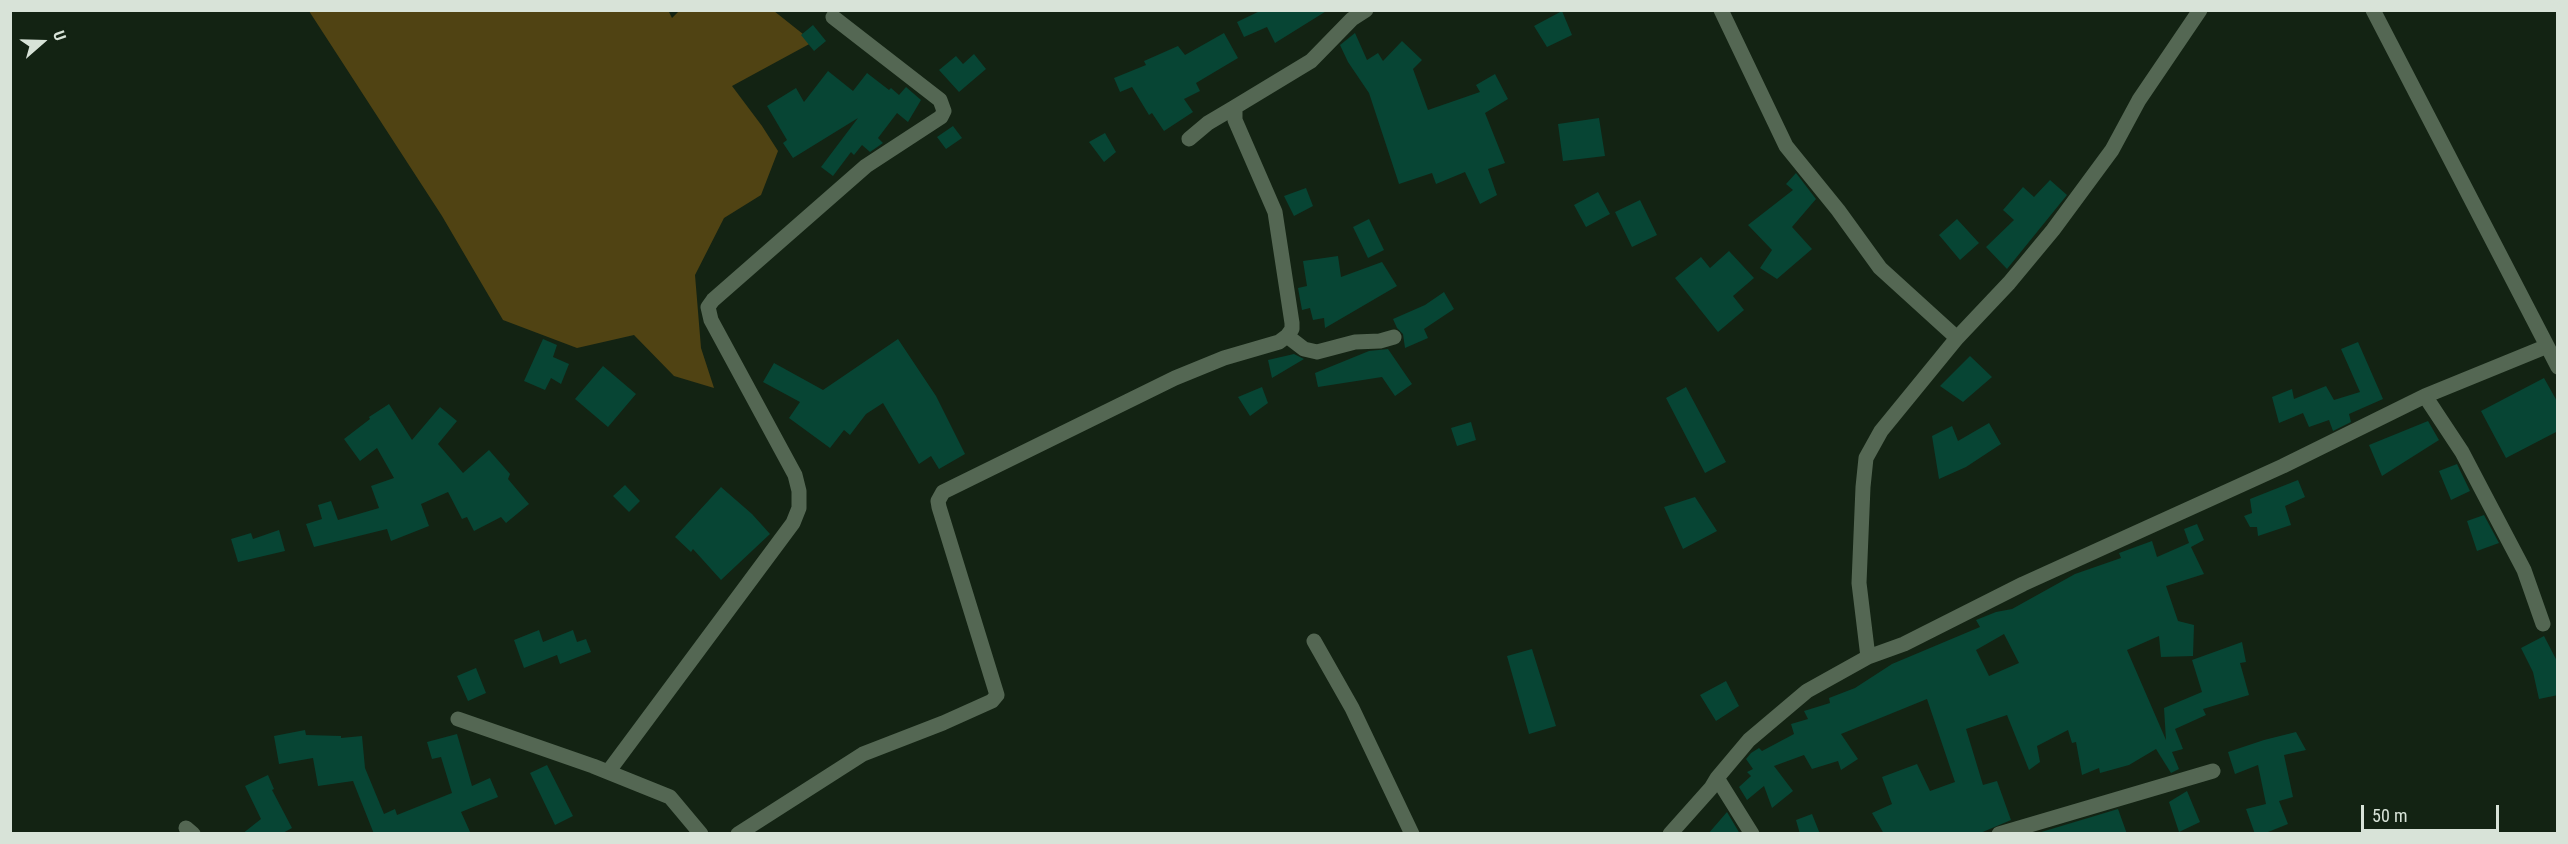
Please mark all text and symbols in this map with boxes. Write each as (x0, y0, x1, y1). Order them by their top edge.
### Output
north arrow (12, 12, 72, 72)
text: U (49, 28, 70, 43)
scale bar (2364, 793, 2502, 831)
text: 50 m (2372, 805, 2407, 826)

